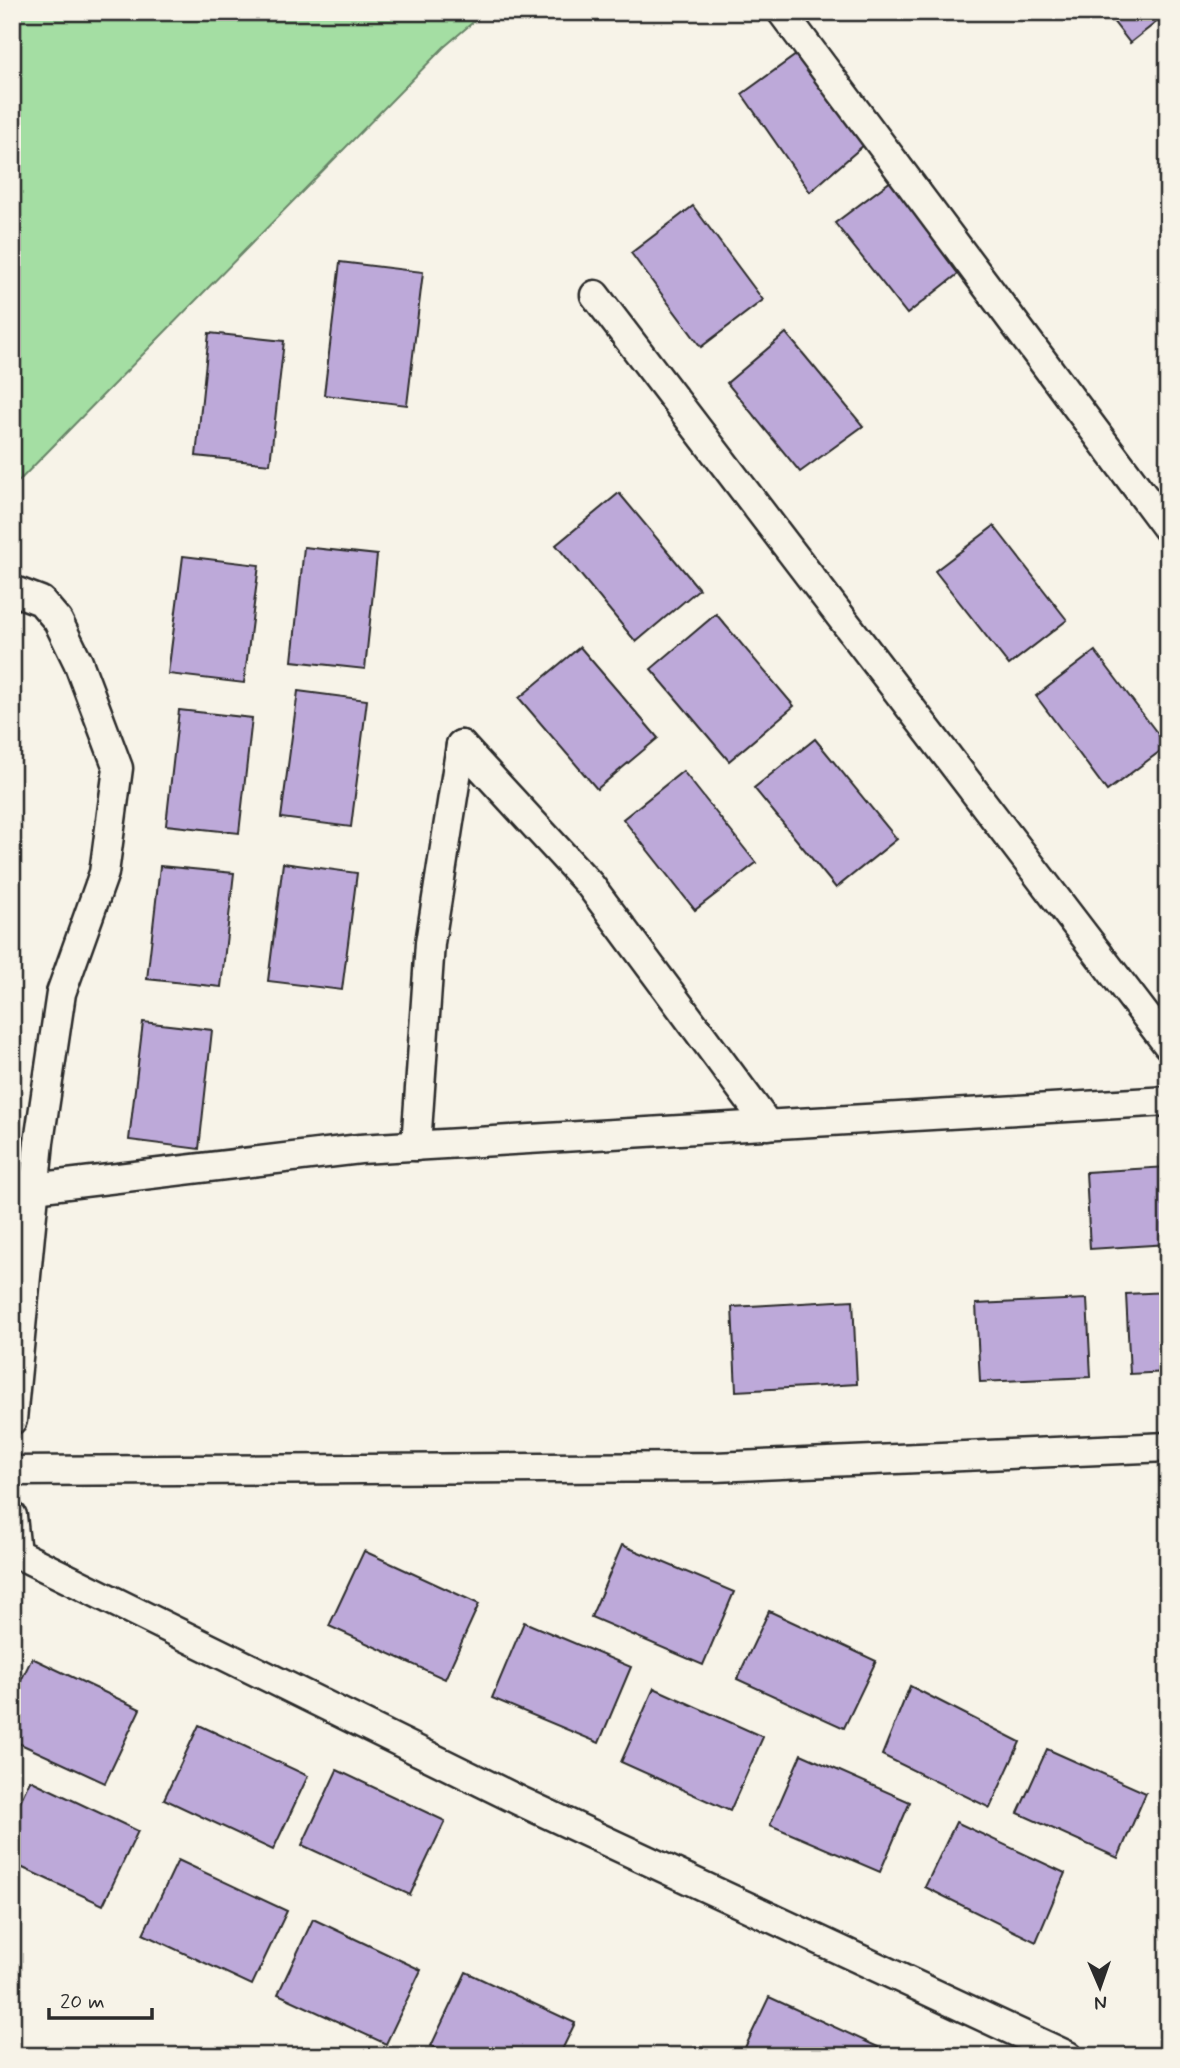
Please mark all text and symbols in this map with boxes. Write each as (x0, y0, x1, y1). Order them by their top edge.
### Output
north arrow (1064, 1952, 1134, 2022)
scale bar (49, 1977, 152, 2021)
text: 20 m (60, 1988, 105, 2016)
text: N (1094, 1990, 1107, 2015)

